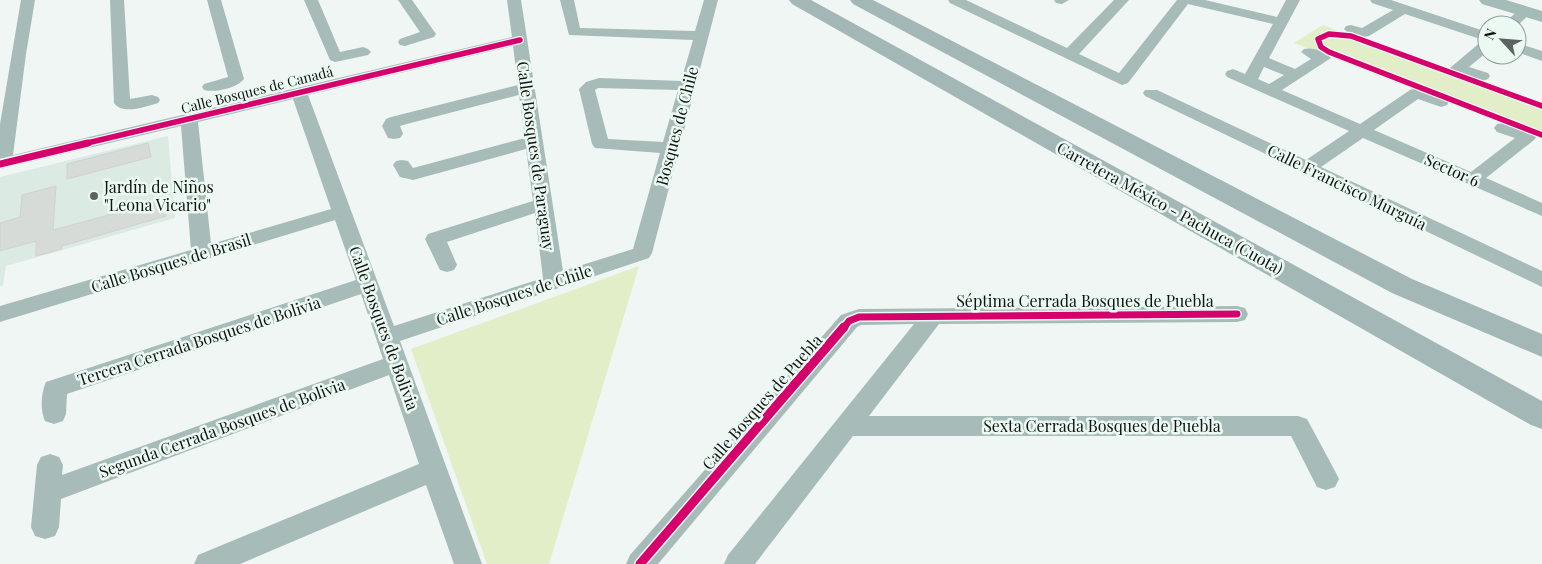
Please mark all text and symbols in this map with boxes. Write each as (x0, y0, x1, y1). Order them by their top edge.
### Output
north arrow (1477, 15, 1527, 65)
text: N (1479, 25, 1501, 43)
street label: Calle Bosques de Paraguay (513, 60, 560, 252)
street label: Calle Bosques de Canadá (179, 61, 335, 118)
street label: Bosques de Chile (651, 64, 703, 188)
street label: Carretera México - Pachuca (Cuota) (1053, 136, 1287, 279)
street label: Calle Francisco Murguía (1264, 139, 1430, 234)
street label: Sector 6 (1421, 148, 1483, 191)
place label: Jardín de Niños "Leona Vicario" (103, 176, 214, 215)
marker: Jardín de Niños "Leona Vicario" (88, 190, 100, 202)
street label: Calle Bosques de Brasil (88, 228, 254, 297)
street label: Calle Bosques de Bolivia (345, 243, 424, 413)
street label: Calle Bosques de Chile (433, 259, 594, 330)
street label: Séptima Cerrada Bosques de Puebla (956, 290, 1214, 311)
street label: Tercera Cerrada Bosques de Bolivia (75, 291, 323, 390)
street label: Calle Bosques de Puebla (697, 329, 826, 474)
street label: Segunda Cerrada Bosques de Bolivia (96, 373, 348, 482)
street label: Sexta Cerrada Bosques de Puebla (983, 415, 1221, 436)

